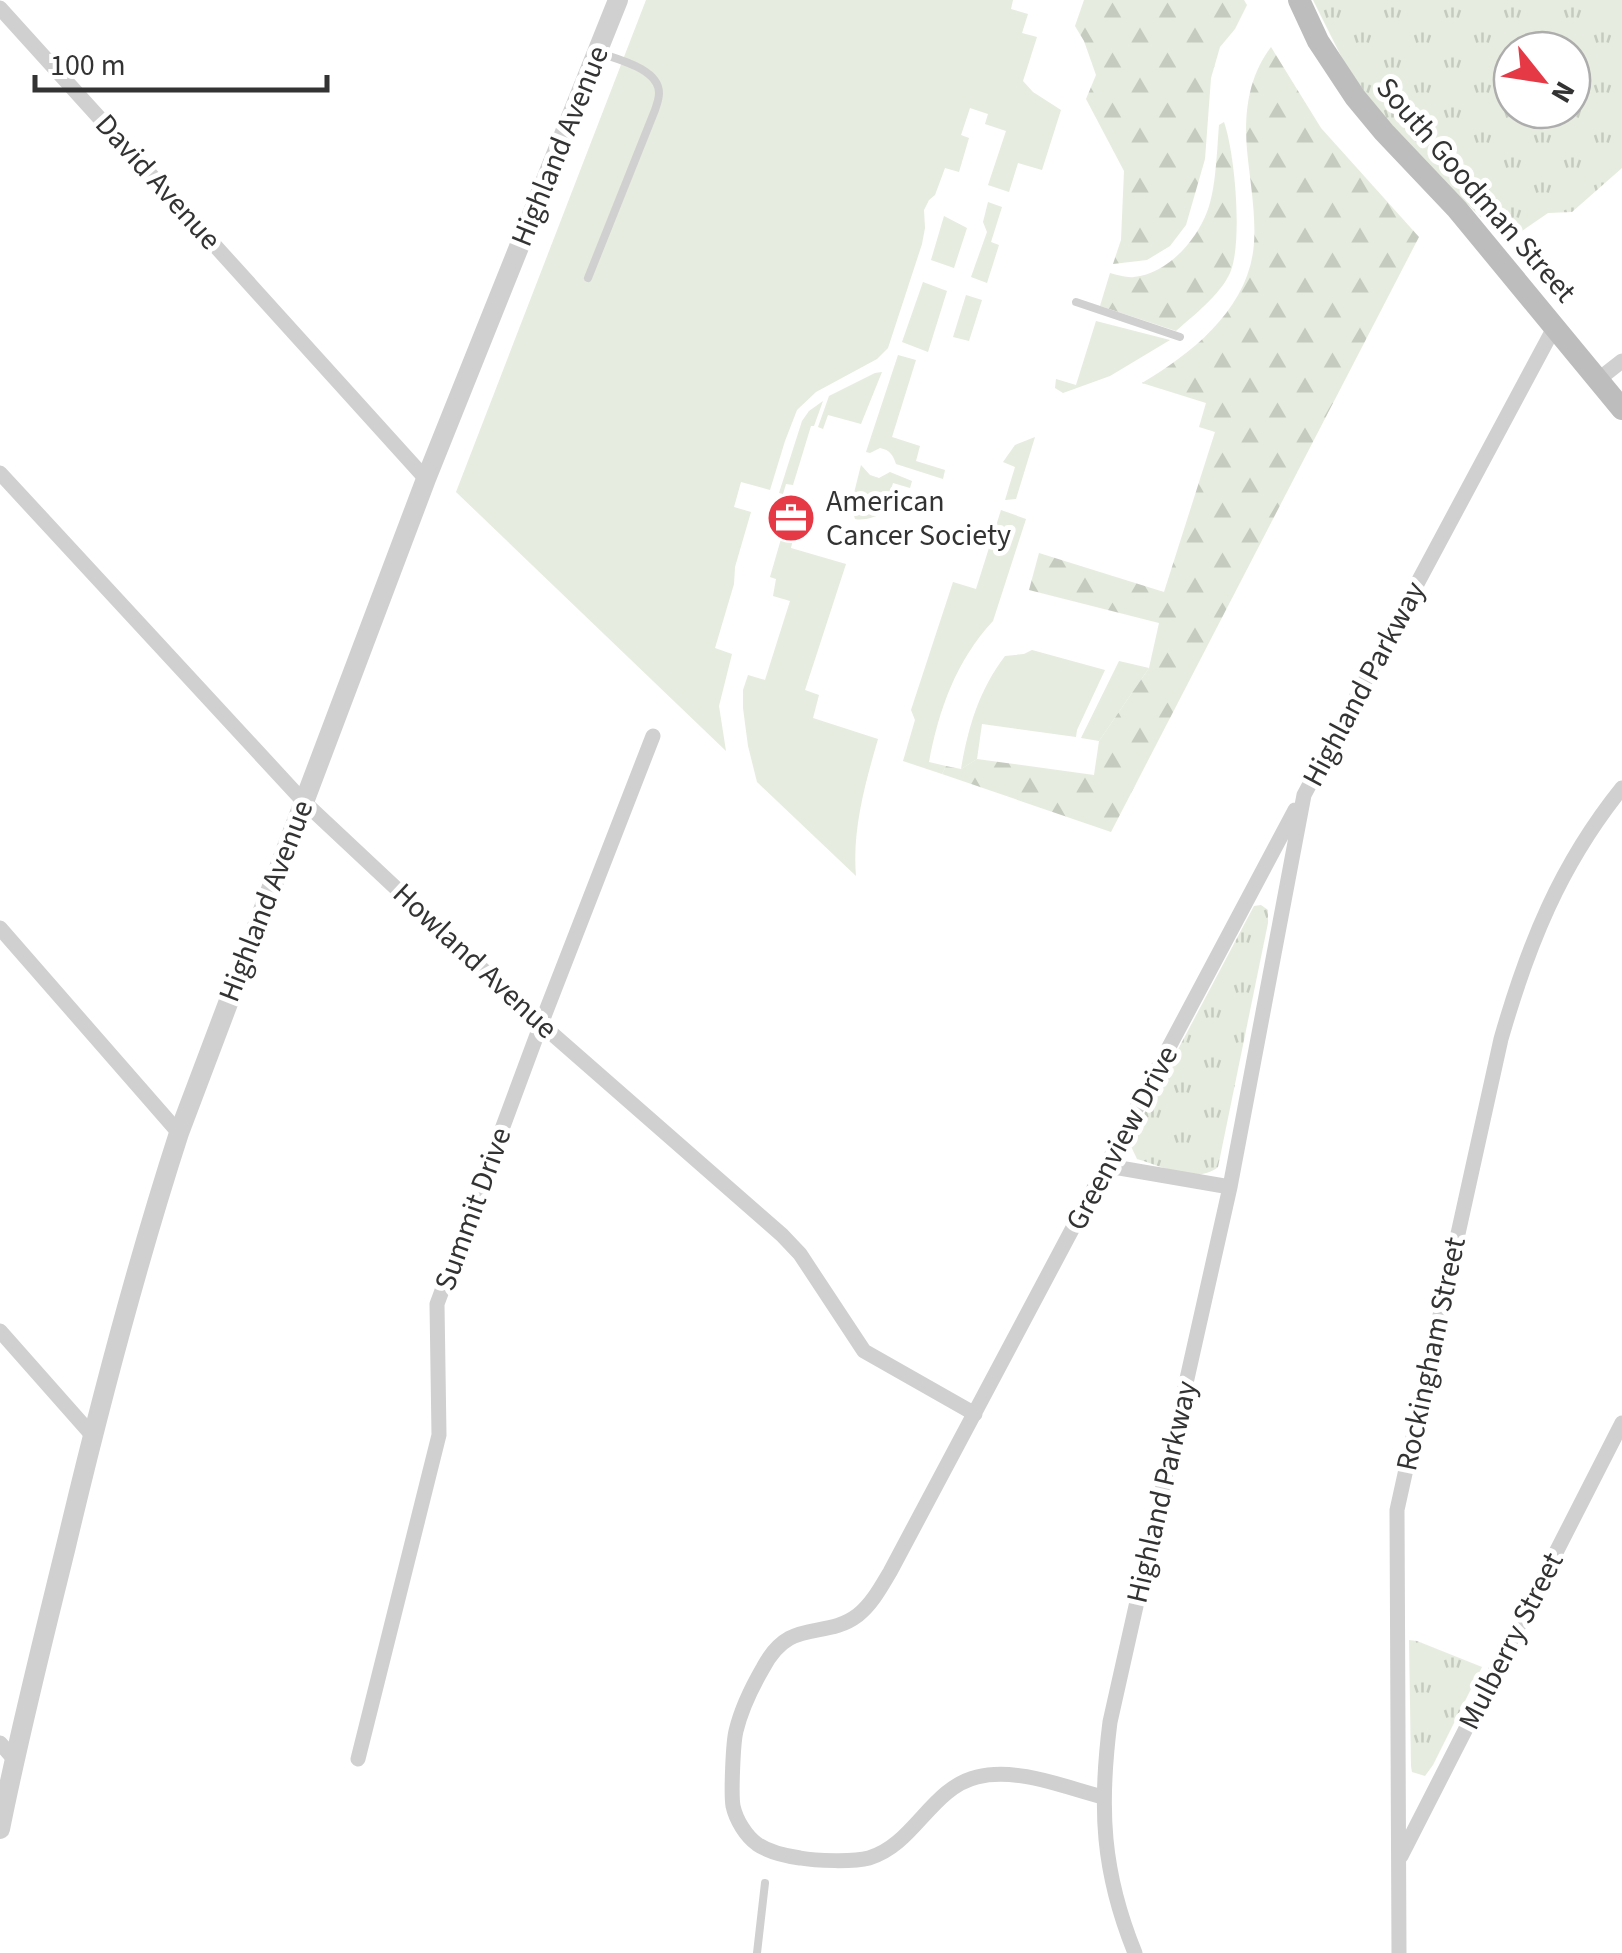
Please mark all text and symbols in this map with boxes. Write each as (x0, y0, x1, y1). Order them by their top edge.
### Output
scale bar (35, 30, 328, 92)
north arrow (1492, 30, 1592, 130)
street label: Highland Avenue (500, 39, 620, 253)
text: 100 m (50, 44, 126, 87)
street label: South Goodman Street (1366, 68, 1586, 312)
text: N (1541, 74, 1585, 110)
street label: David Avenue (85, 104, 231, 260)
place label: American Cancer Society (826, 480, 1011, 557)
office icon: American Cancer Society (765, 492, 817, 544)
street label: Highland Parkway (1292, 574, 1436, 794)
street label: Highland Avenue (208, 794, 324, 1008)
street label: Howland Avenue (383, 873, 567, 1049)
street label: Greenview Drive (1055, 1038, 1189, 1238)
street label: Summit Drive (424, 1121, 522, 1297)
street label: Rockingham Street (1385, 1233, 1477, 1475)
street label: Highland Parkway (1116, 1377, 1208, 1607)
street label: Mulberry Street (1448, 1545, 1574, 1737)

